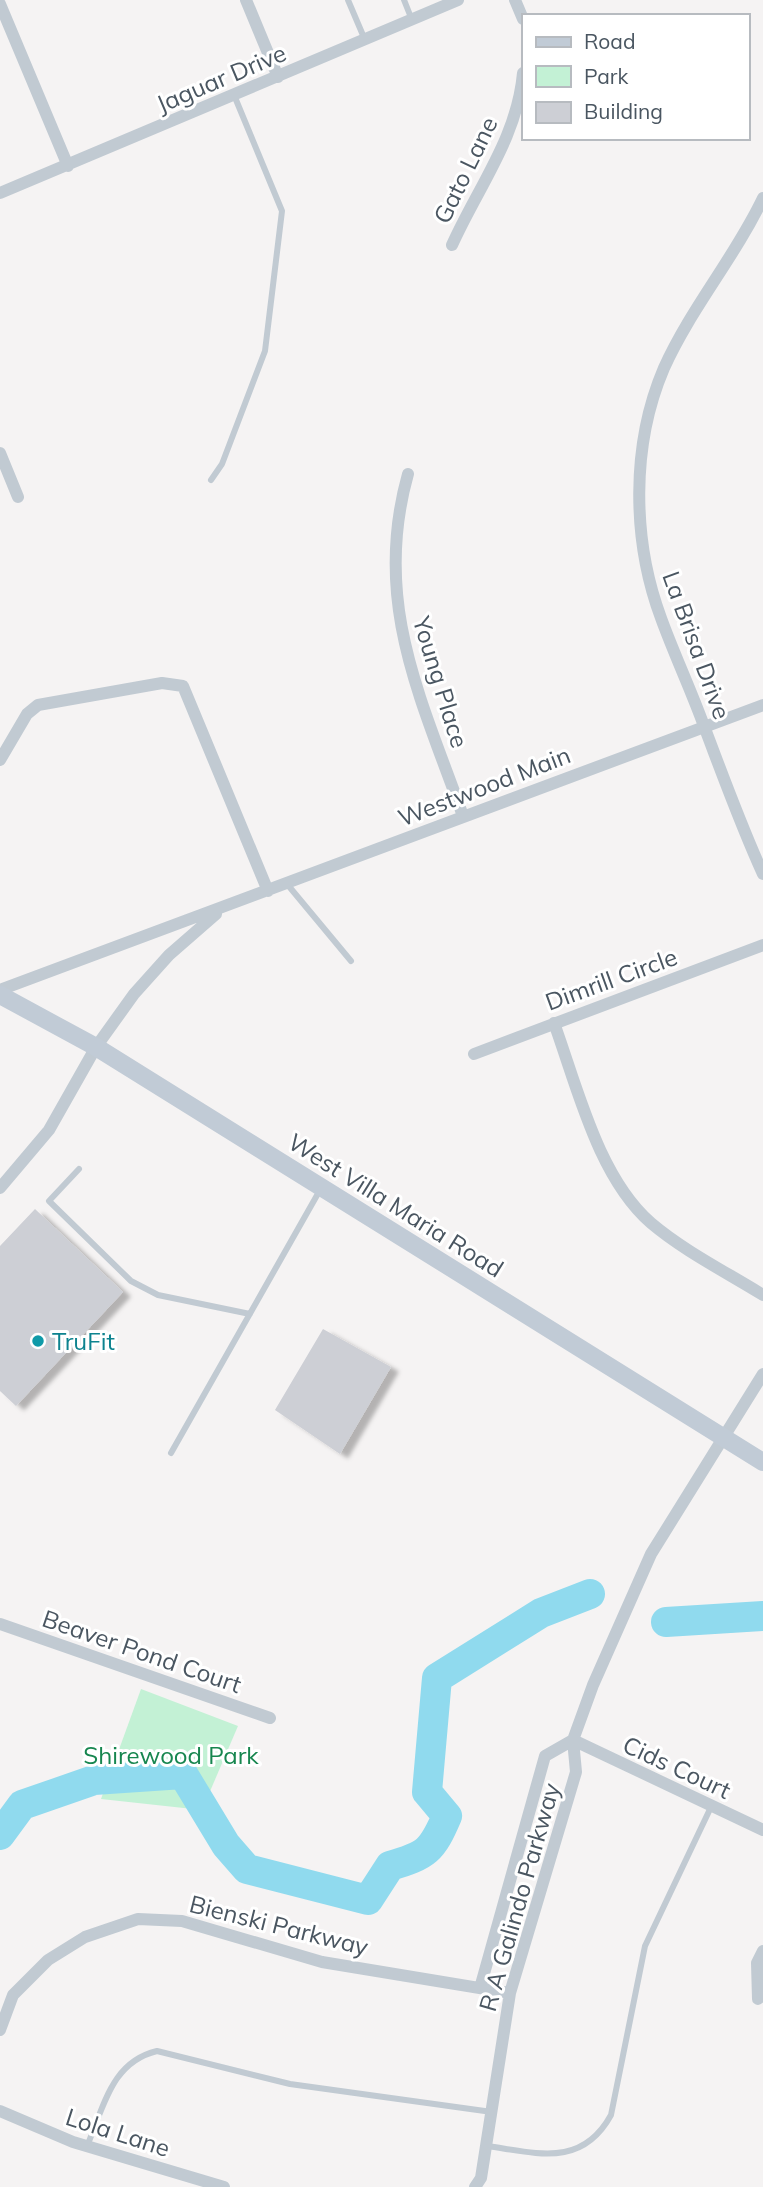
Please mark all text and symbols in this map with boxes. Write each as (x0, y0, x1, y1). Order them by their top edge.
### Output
legend (522, 14, 749, 140)
text: Road (584, 28, 635, 54)
street label: Jaguar Drive (152, 37, 290, 119)
text: Park (584, 63, 628, 89)
text: Building (584, 98, 663, 124)
street label: Gato Lane (426, 112, 504, 228)
street label: La Brisa Drive (656, 567, 738, 723)
street label: Young Place (407, 612, 475, 751)
street label: Westwood Main (394, 739, 574, 833)
street label: Dimrill Circle (541, 941, 681, 1017)
street label: West Villa Maria Road (283, 1126, 509, 1284)
place label: TruFit (52, 1326, 115, 1356)
marker: TruFit (30, 1333, 46, 1349)
street label: Beaver Pond Court (38, 1603, 246, 1699)
street label: Cids Court (618, 1729, 736, 1805)
park label: Shirewood Park (83, 1740, 259, 1770)
street label: R A Galindo Parkway (472, 1779, 566, 2015)
street label: Bienski Parkway (187, 1888, 372, 1962)
street label: Lola Lane (62, 2101, 174, 2163)

